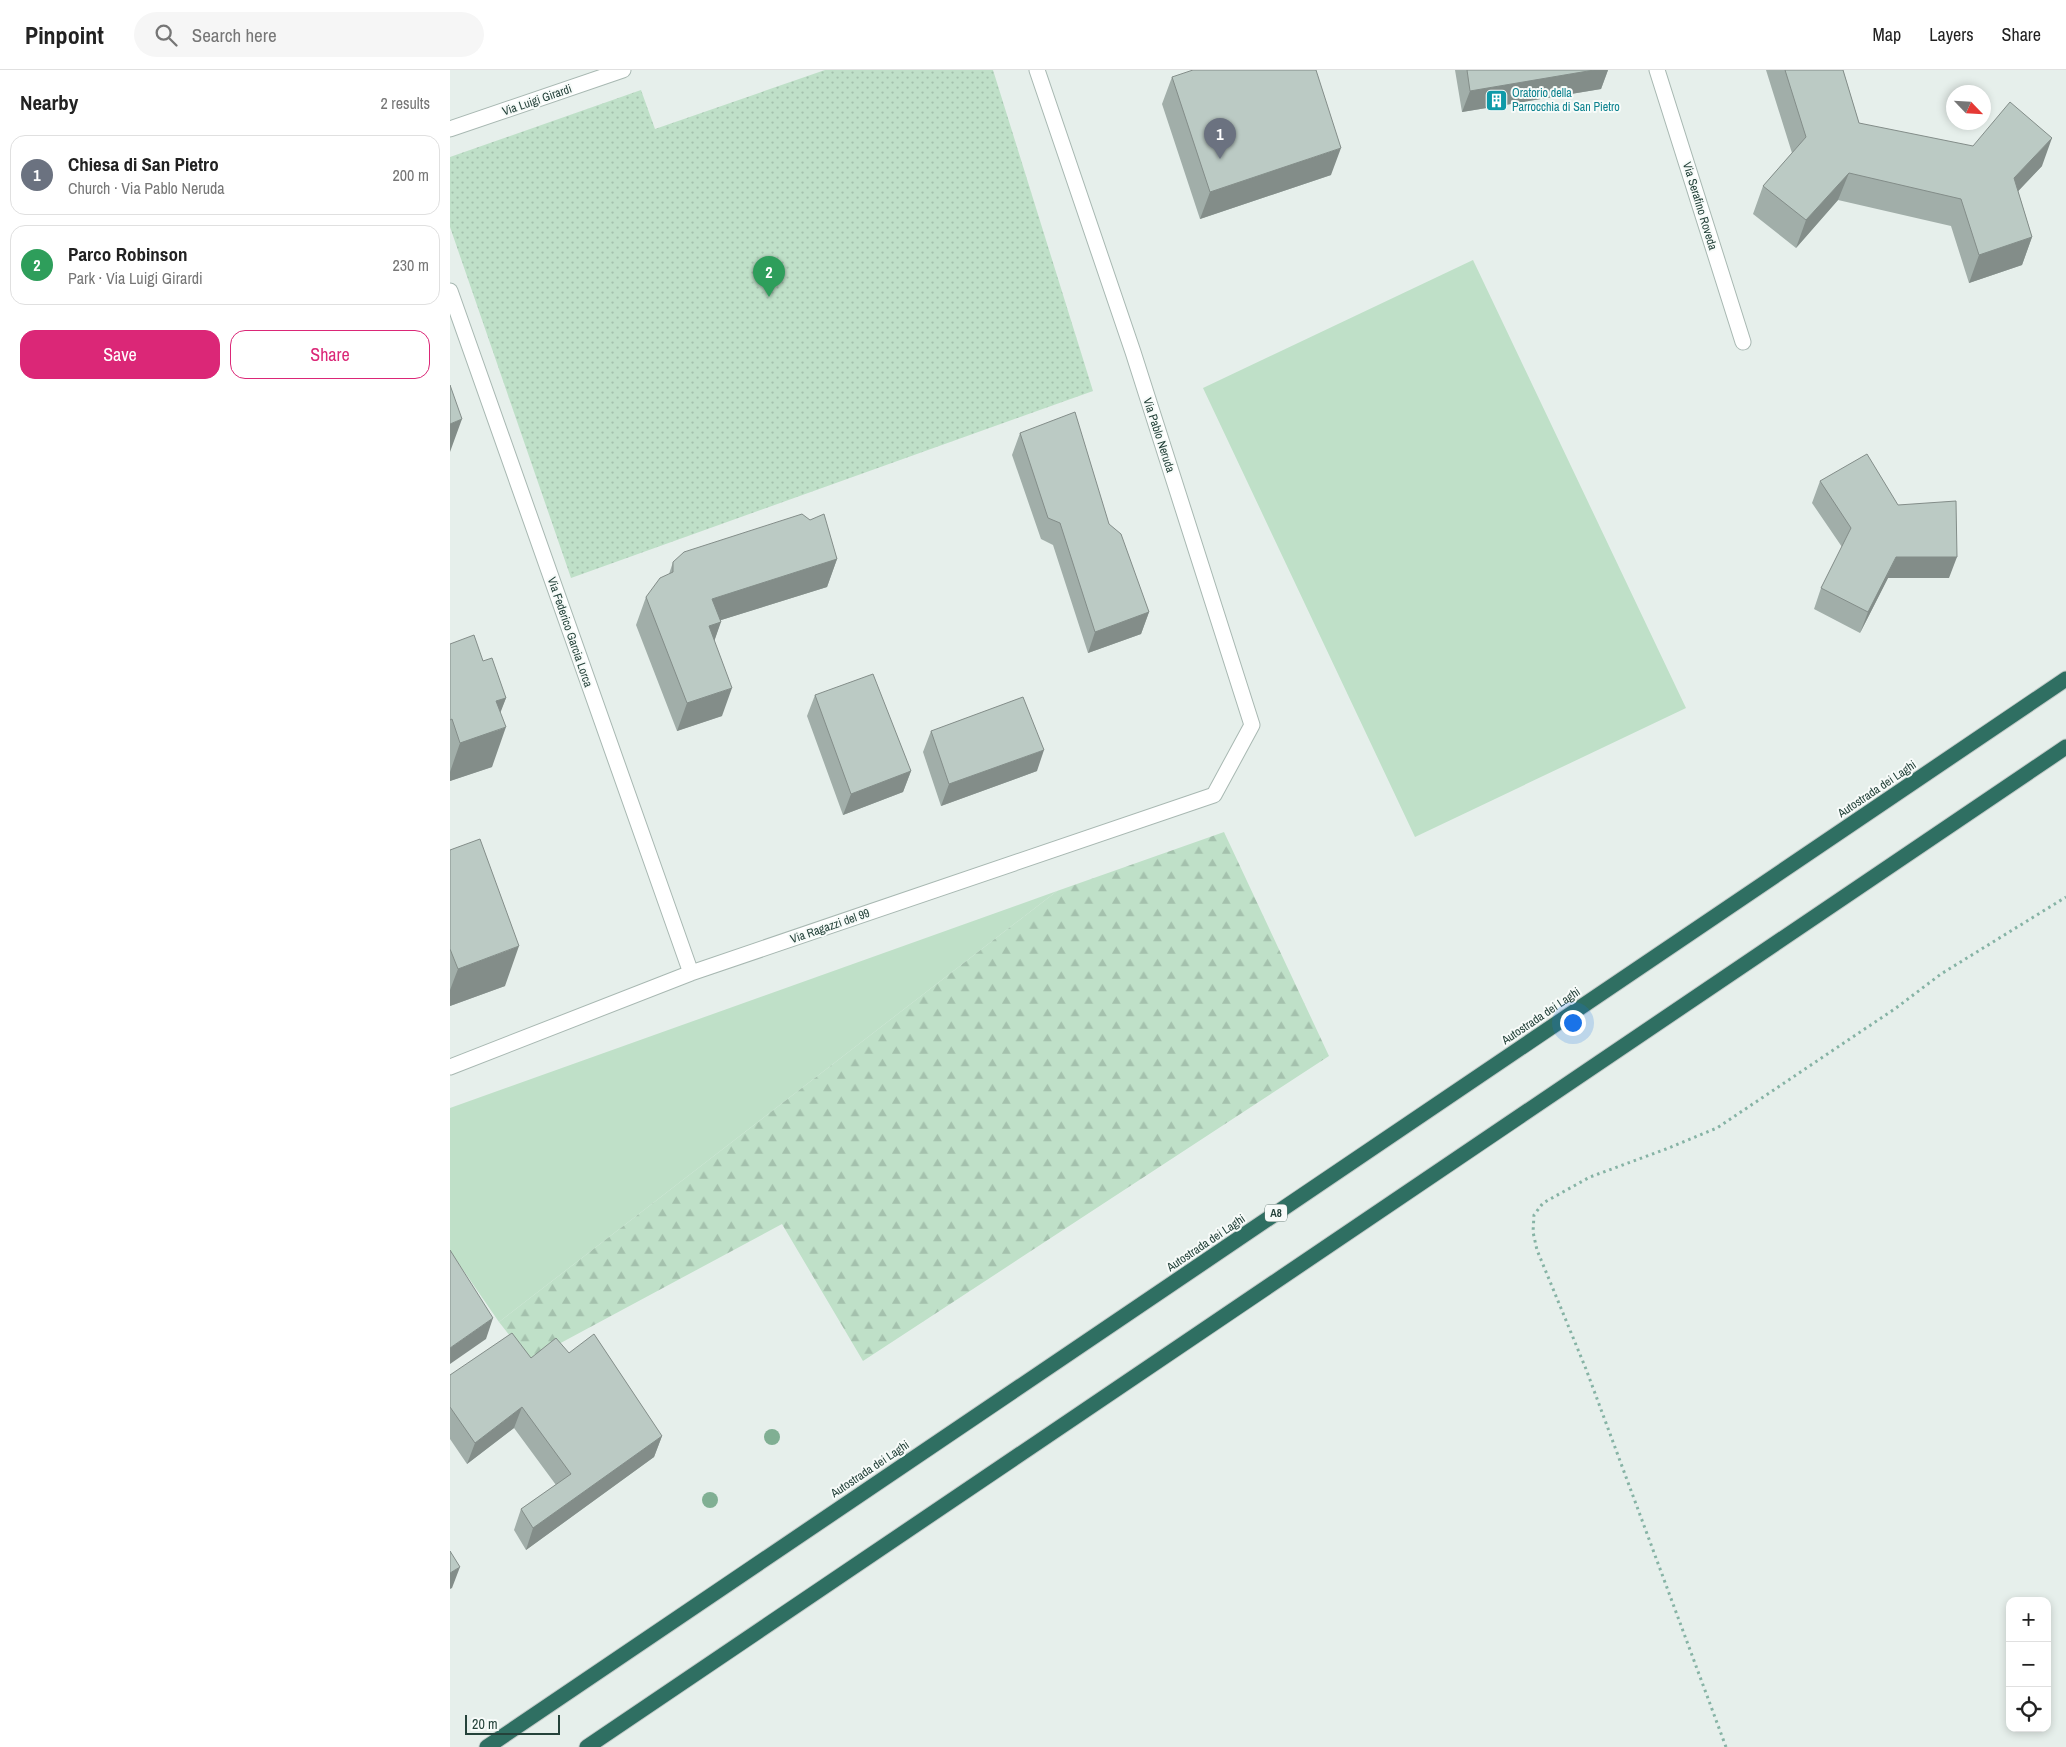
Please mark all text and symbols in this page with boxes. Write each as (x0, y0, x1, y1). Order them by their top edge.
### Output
search box (134, 12, 484, 57)
text: Pinpoint (25, 19, 104, 51)
icon: search (152, 21, 180, 49)
text: Search here (192, 22, 277, 48)
text: Map (1873, 22, 1901, 47)
text: Layers (1929, 22, 1974, 47)
text: Share (2002, 22, 2041, 47)
street label: Via Luigi Girardi (500, 81, 574, 119)
place label: Oratorio della Parrocchia di San Pietro (1512, 85, 1620, 115)
north arrow (1946, 85, 1991, 130)
text: Nearby (20, 88, 78, 117)
building icon: Oratorio della Parrocchia di San Pietro (1484, 88, 1508, 112)
text: 2 results (380, 92, 430, 114)
pin: 1 (1204, 118, 1236, 159)
text: Chiesa di San Pietro (68, 151, 219, 177)
street label: Via Serafino Roveda (1679, 160, 1721, 252)
text: 1 (33, 164, 41, 186)
text: 200 m (393, 164, 429, 186)
text: Church · Via Pablo Neruda (68, 177, 225, 199)
text: Parco Robinson (68, 241, 187, 267)
text: 2 (33, 254, 41, 276)
text: 230 m (393, 254, 429, 276)
pin: 2 (753, 256, 785, 297)
text: Park · Via Luigi Girardi (68, 267, 203, 289)
button: Save (20, 330, 220, 379)
button: Share (230, 330, 430, 379)
street label: Via Pablo Neruda (1139, 396, 1179, 475)
street label: Via Federico Garcia Lorca (544, 575, 597, 690)
street label: Autostrada dei Laghi (1834, 757, 1919, 822)
street label: Via Ragazzi del 99 (788, 905, 872, 947)
street label: Autostrada dei Laghi (1498, 984, 1583, 1049)
your location (1560, 1010, 1586, 1036)
road number: A8 (1265, 1204, 1287, 1222)
street label: Autostrada dei Laghi (1163, 1211, 1248, 1276)
street label: Autostrada dei Laghi (827, 1437, 912, 1502)
map controls (2006, 1597, 2051, 1732)
button: + (2006, 1597, 2051, 1642)
button: − (2006, 1642, 2051, 1687)
button: locate (2006, 1687, 2051, 1732)
scale bar (465, 1712, 560, 1735)
text: 20 m (472, 1715, 498, 1733)

